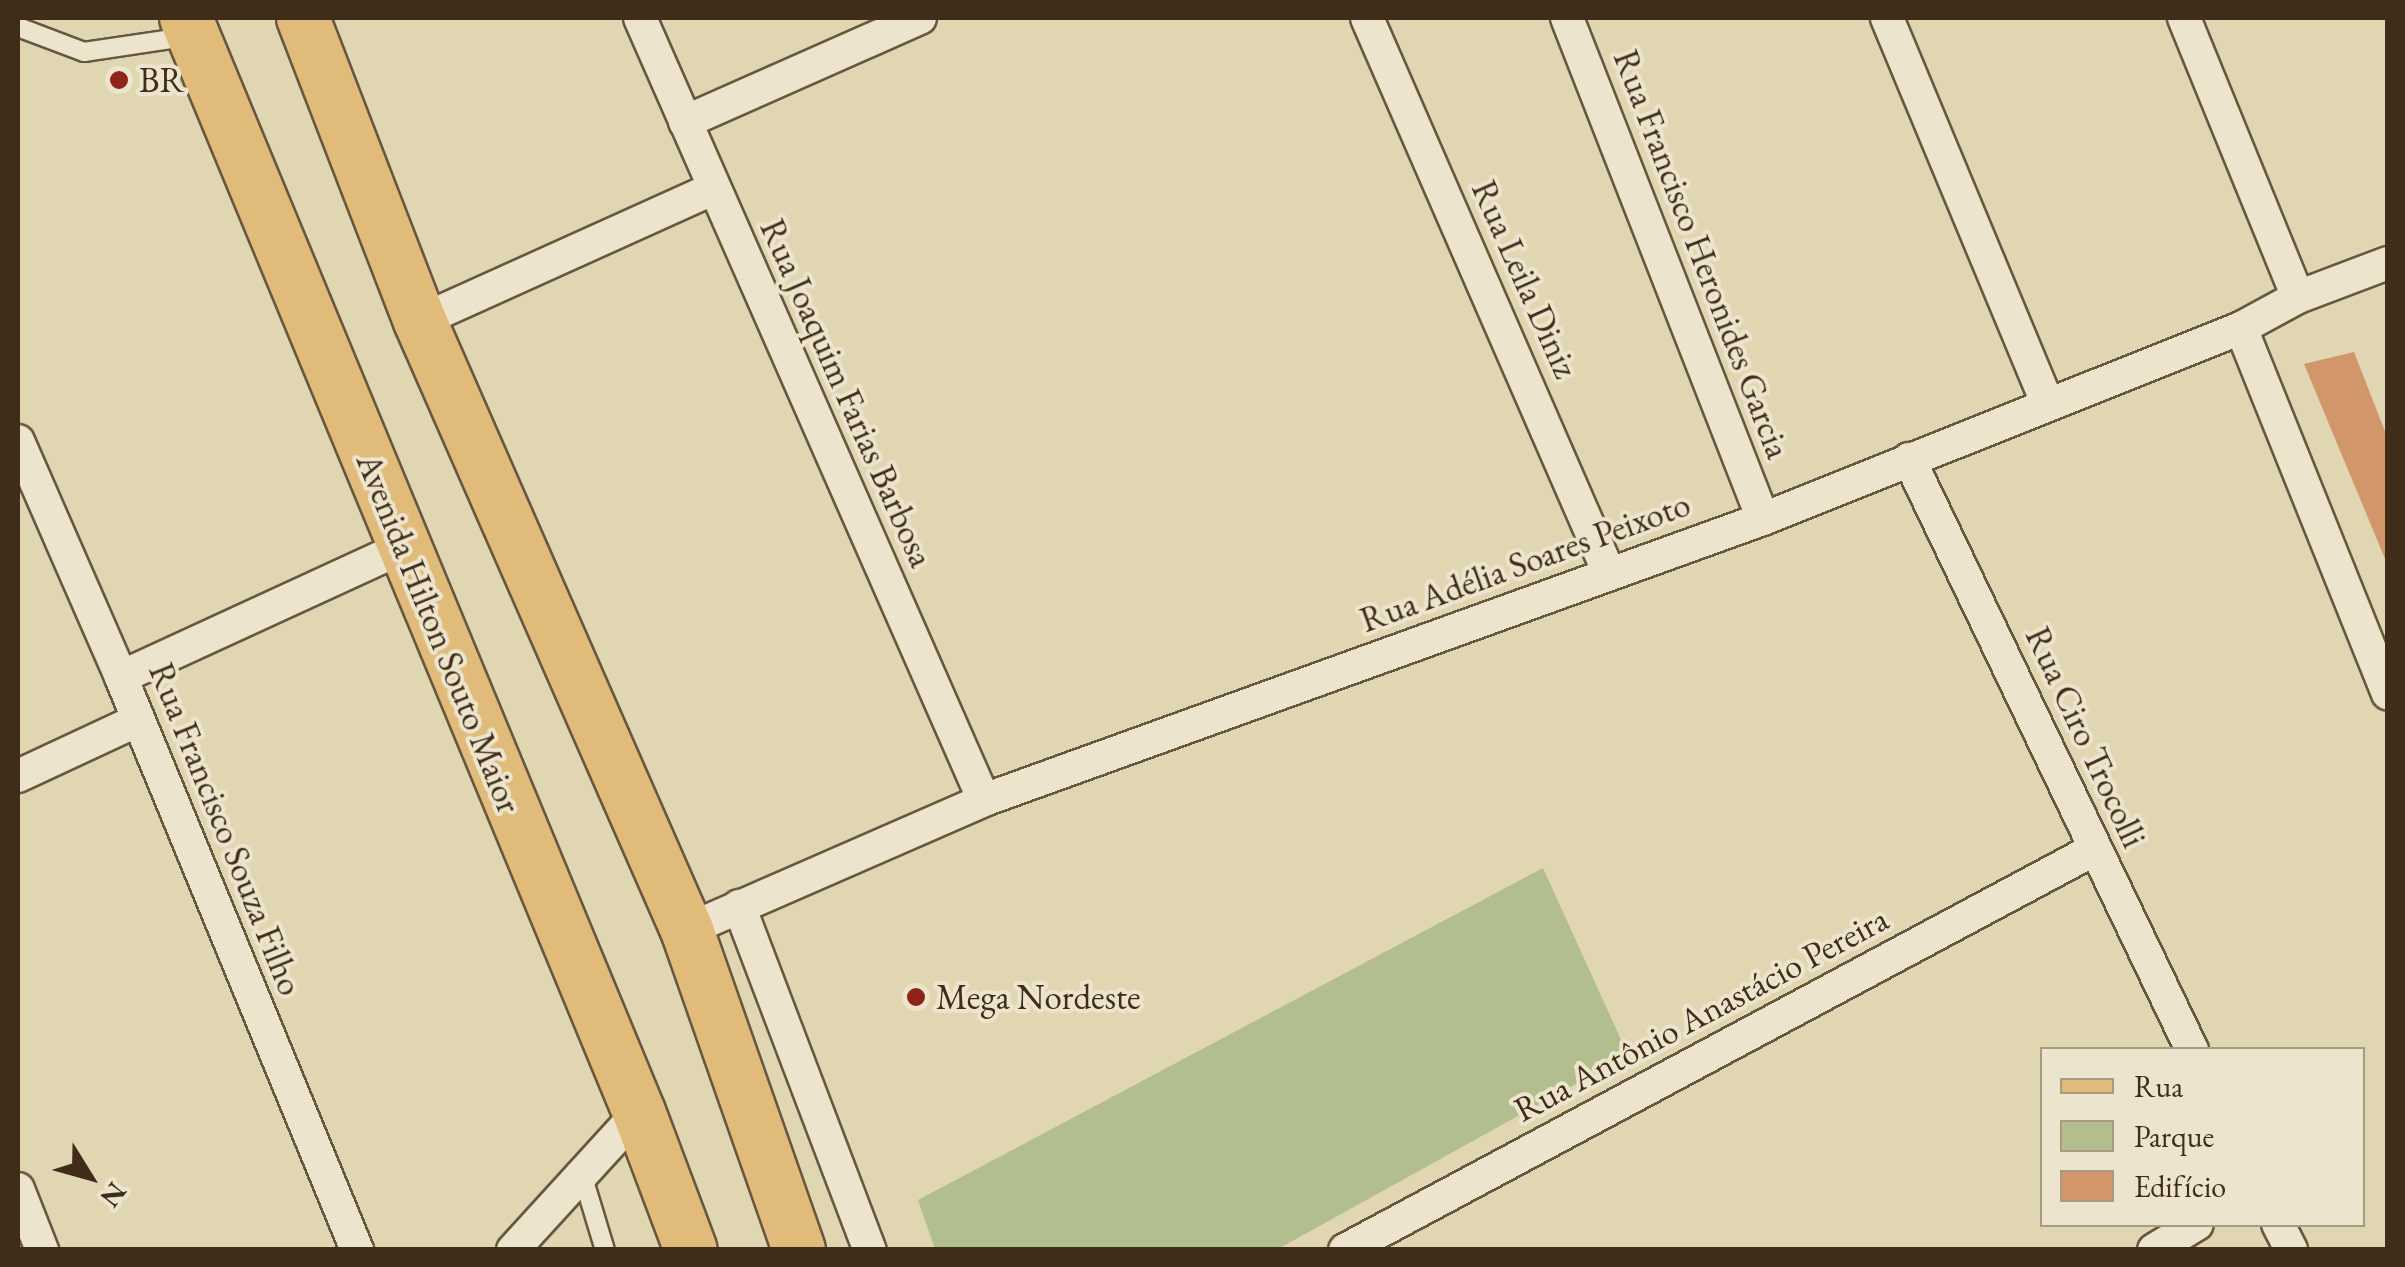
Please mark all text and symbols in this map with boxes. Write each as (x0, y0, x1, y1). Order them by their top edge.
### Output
street label: Rua Francisco Heronides Garcia (1605, 44, 1799, 464)
place label: BR (139, 59, 184, 101)
marker: BR (108, 69, 130, 91)
street label: Rua Leila Diniz (1463, 174, 1587, 384)
street label: Rua Joaquim Farias Barbosa (751, 212, 943, 574)
street label: Avenida Hilton Souto Maior (348, 447, 530, 819)
street label: Rua Adélia Soares Peixoto (1354, 483, 1696, 641)
street label: Rua Ciro Trocolli (2017, 620, 2155, 854)
street label: Rua Francisco Souza Filho (140, 657, 312, 1001)
street label: Rua Antônio Anastácio Pereira (1507, 897, 1895, 1131)
place label: Mega Nordeste (936, 976, 1141, 1018)
marker: Mega Nordeste (905, 986, 927, 1008)
legend (2040, 1047, 2365, 1227)
text: Rua (2134, 1067, 2183, 1106)
text: Parque (2134, 1117, 2214, 1156)
north arrow (40, 1127, 140, 1227)
text: Edifício (2134, 1167, 2226, 1206)
text: N (93, 1175, 135, 1215)

